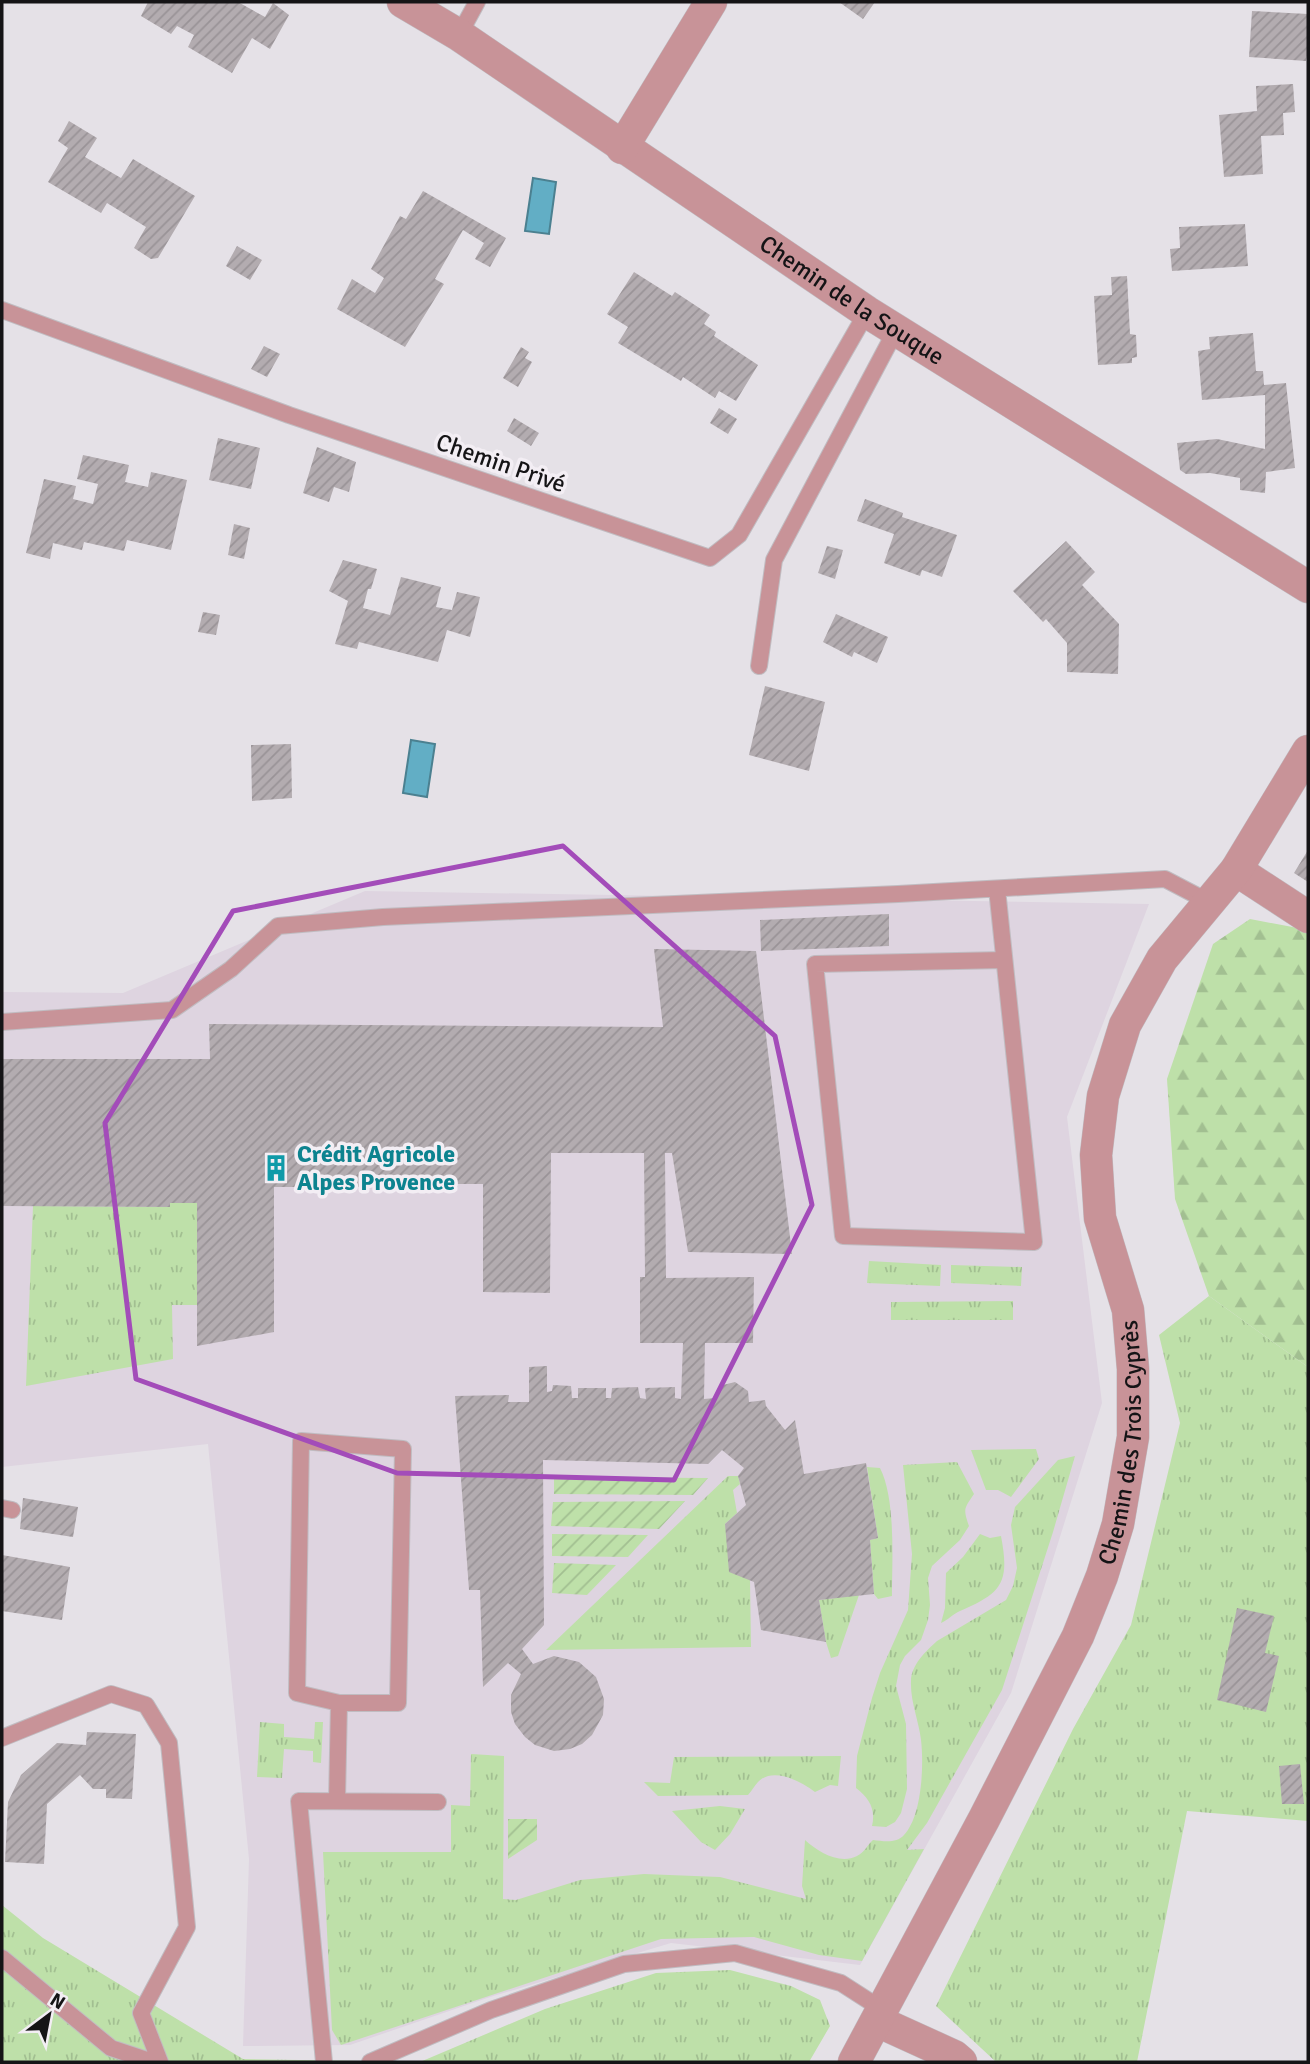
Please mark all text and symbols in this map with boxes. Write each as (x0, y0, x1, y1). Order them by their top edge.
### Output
street label: Chemin de la Souque (754, 228, 950, 371)
street label: Chemin Privé (432, 427, 570, 499)
place label: Crédit Agricole Alpes Provence (297, 1139, 455, 1197)
building icon: Crédit Agricole Alpes Provence (261, 1153, 291, 1183)
street label: Chemin des Trois Cyprès (1091, 1319, 1149, 1569)
north arrow (14, 1980, 84, 2050)
text: N (46, 1988, 69, 2015)

